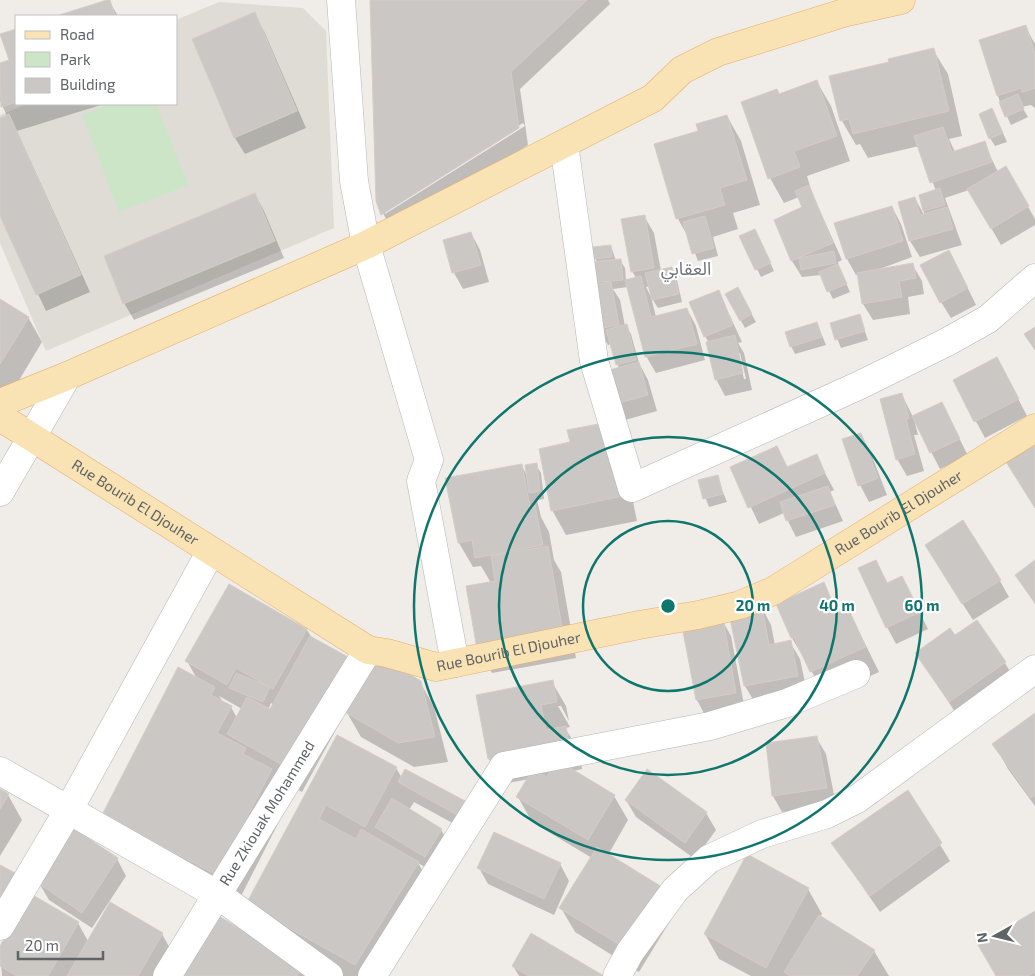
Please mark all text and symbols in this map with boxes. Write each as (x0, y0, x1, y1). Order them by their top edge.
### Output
legend (15, 15, 178, 105)
text: Road (60, 25, 95, 43)
text: Park (60, 50, 91, 68)
text: Building (60, 75, 116, 93)
district label: العقابي (661, 257, 711, 282)
street label: Rue Bourib El Djouher (69, 455, 203, 549)
street label: Rue Bourib El Djouher (831, 466, 965, 558)
text: 20 m (736, 596, 770, 614)
text: 40 m (819, 596, 855, 614)
text: 60 m (905, 596, 939, 614)
centre of rings (659, 597, 677, 615)
street label: Rue Bourib El Djouher (435, 627, 582, 675)
street label: Rue Zkiouak Mohammed (215, 737, 318, 889)
north arrow (970, 911, 1020, 961)
scale bar (18, 928, 102, 960)
text: N (973, 932, 991, 944)
text: 20 m (25, 936, 59, 954)

